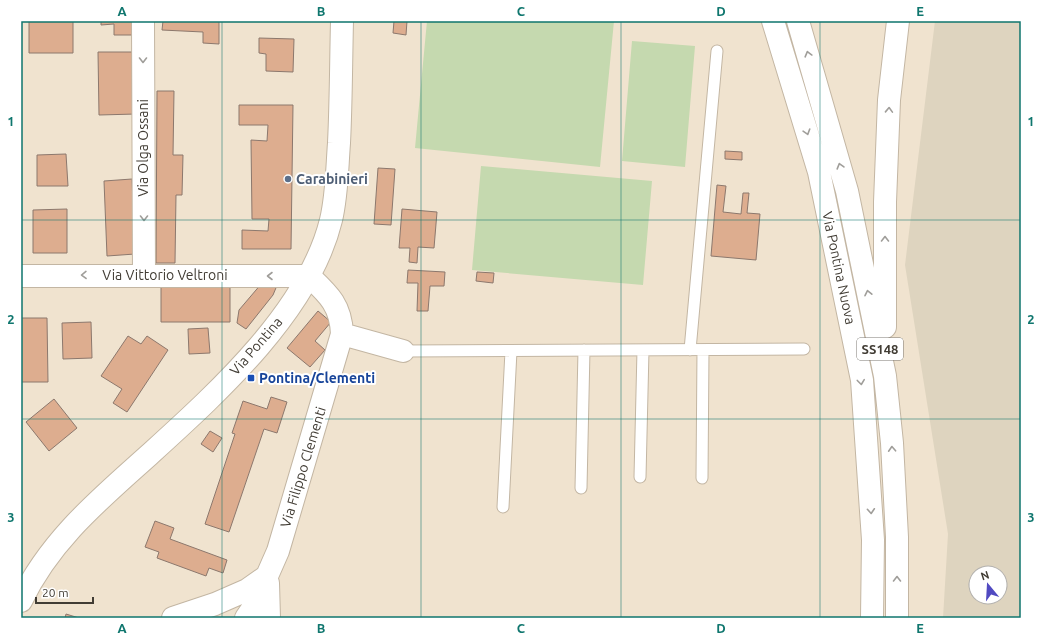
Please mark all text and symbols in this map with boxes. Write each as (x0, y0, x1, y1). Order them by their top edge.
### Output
text: A (117, 4, 127, 18)
text: B (317, 4, 326, 18)
text: C (517, 4, 526, 18)
text: D (716, 4, 726, 18)
text: E (916, 4, 924, 18)
one-way arrow (804, 51, 813, 58)
one-way arrow (139, 57, 147, 63)
street label: Via Olga Ossani (135, 99, 151, 197)
one-way arrow (884, 107, 893, 113)
text: 1 (7, 114, 15, 128)
text: 1 (1027, 114, 1035, 128)
one-way arrow (802, 128, 811, 135)
one-way arrow (836, 163, 845, 170)
place label: Carabinieri (296, 171, 368, 187)
marker: Carabinieri (283, 174, 293, 184)
street label: Via Pontina Nuova (819, 210, 859, 326)
one-way arrow (140, 215, 148, 221)
one-way arrow (881, 236, 889, 242)
street label: Via Vittorio Veltroni (102, 267, 228, 283)
one-way arrow (81, 271, 87, 279)
one-way arrow (267, 271, 273, 280)
one-way arrow (865, 290, 873, 296)
text: 2 (7, 312, 15, 326)
text: 2 (1027, 312, 1035, 326)
street label: Via Pontina (226, 314, 286, 378)
road number: SS148 (857, 338, 903, 360)
place label: Pontina/Clementi (259, 370, 375, 386)
marker: Pontina/Clementi (246, 373, 256, 383)
one-way arrow (857, 378, 866, 385)
street label: Via Filippo Clementi (277, 405, 329, 529)
one-way arrow (888, 446, 897, 452)
one-way arrow (867, 508, 876, 514)
text: 3 (7, 510, 15, 524)
text: 3 (1027, 510, 1035, 524)
north arrow (968, 565, 1008, 605)
text: N (979, 569, 991, 582)
one-way arrow (893, 576, 901, 582)
scale bar (36, 579, 93, 605)
text: 20 m (42, 586, 69, 599)
text: A (117, 621, 127, 635)
text: B (317, 621, 326, 635)
text: C (517, 621, 526, 635)
text: D (716, 621, 726, 635)
text: E (916, 621, 924, 635)

